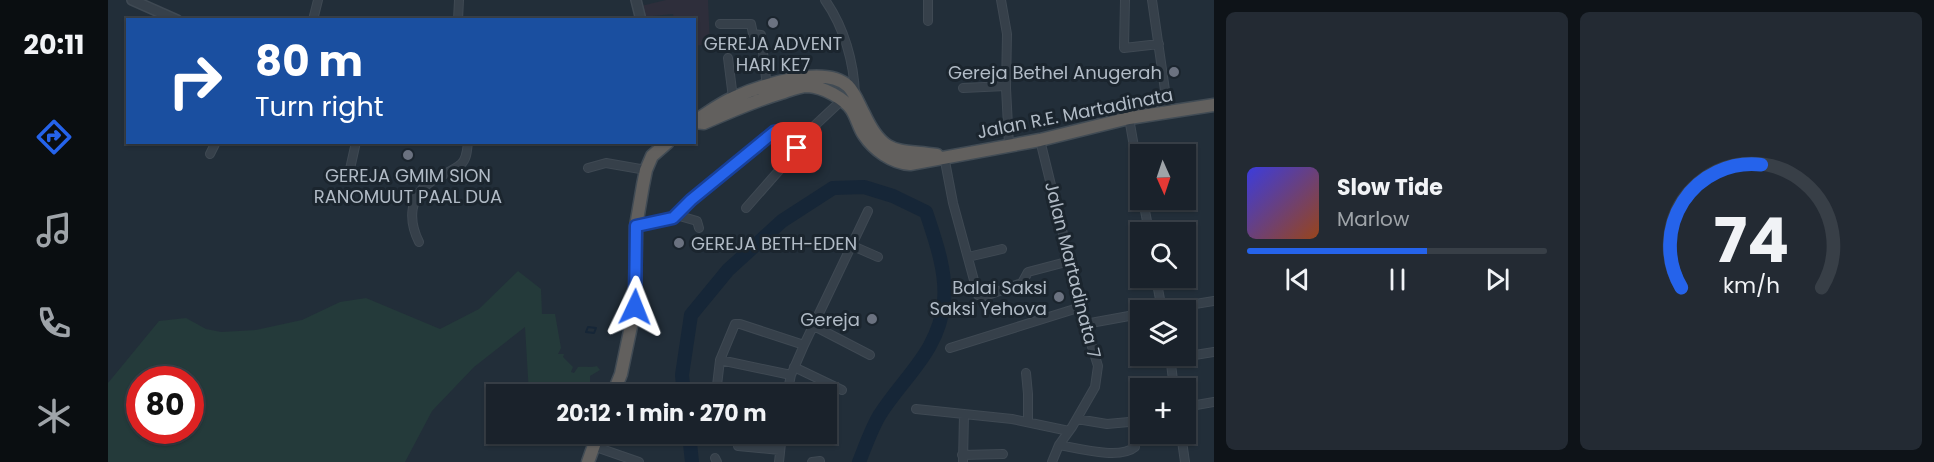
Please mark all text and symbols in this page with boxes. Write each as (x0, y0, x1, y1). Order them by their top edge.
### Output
marker: GEREJA ADVENT HARI KE7 (766, 16, 780, 30)
text: 20:11 (24, 26, 85, 63)
place label: GEREJA ADVENT HARI KE7 (704, 31, 843, 77)
text: 80 m (255, 32, 363, 91)
icon: right (156, 42, 234, 120)
place label: Gereja Bethel Anugerah (948, 60, 1162, 85)
marker: Gereja Bethel Anugerah (1167, 65, 1181, 79)
street label: Jalan R.E. Martadinata (975, 82, 1175, 144)
text: Turn right (255, 88, 384, 125)
icon: directions (33, 116, 75, 158)
pin (771, 122, 822, 173)
icon: arrive (780, 131, 813, 164)
north arrow (1130, 144, 1196, 210)
map controls (1130, 144, 1196, 444)
marker: GEREJA GMIM SION RANOMUUT PAAL DUA (401, 148, 415, 162)
place label: GEREJA GMIM SION RANOMUUT PAAL DUA (314, 163, 502, 209)
text: Slow Tide (1337, 172, 1443, 203)
street label: Jalan Martadinata 7 (1039, 179, 1107, 361)
text: 74 (1713, 196, 1789, 284)
text: Marlow (1337, 205, 1409, 233)
icon: music (33, 209, 75, 251)
button: search (1130, 222, 1196, 288)
place label: GEREJA BETH-EDEN (691, 231, 857, 256)
marker: GEREJA BETH-EDEN (672, 236, 686, 250)
icon: previous (1281, 263, 1314, 296)
icon: pause (1381, 263, 1414, 296)
icon: next (1481, 263, 1514, 296)
text: km/h (1722, 270, 1780, 301)
position arrow (603, 275, 667, 339)
place label: Balai Saksi Saksi Yehova (929, 275, 1047, 321)
marker: Balai Saksi Saksi Yehova (1052, 290, 1066, 304)
button: layers (1130, 300, 1196, 366)
icon: phone (33, 302, 75, 344)
place label: Gereja (800, 307, 860, 332)
marker: Gereja (865, 312, 879, 326)
speed limit sign: 80 (126, 366, 204, 444)
button: + (1130, 378, 1196, 444)
icon: climate (33, 395, 75, 437)
text: 20:12 · 1 min · 270 m (557, 398, 767, 429)

